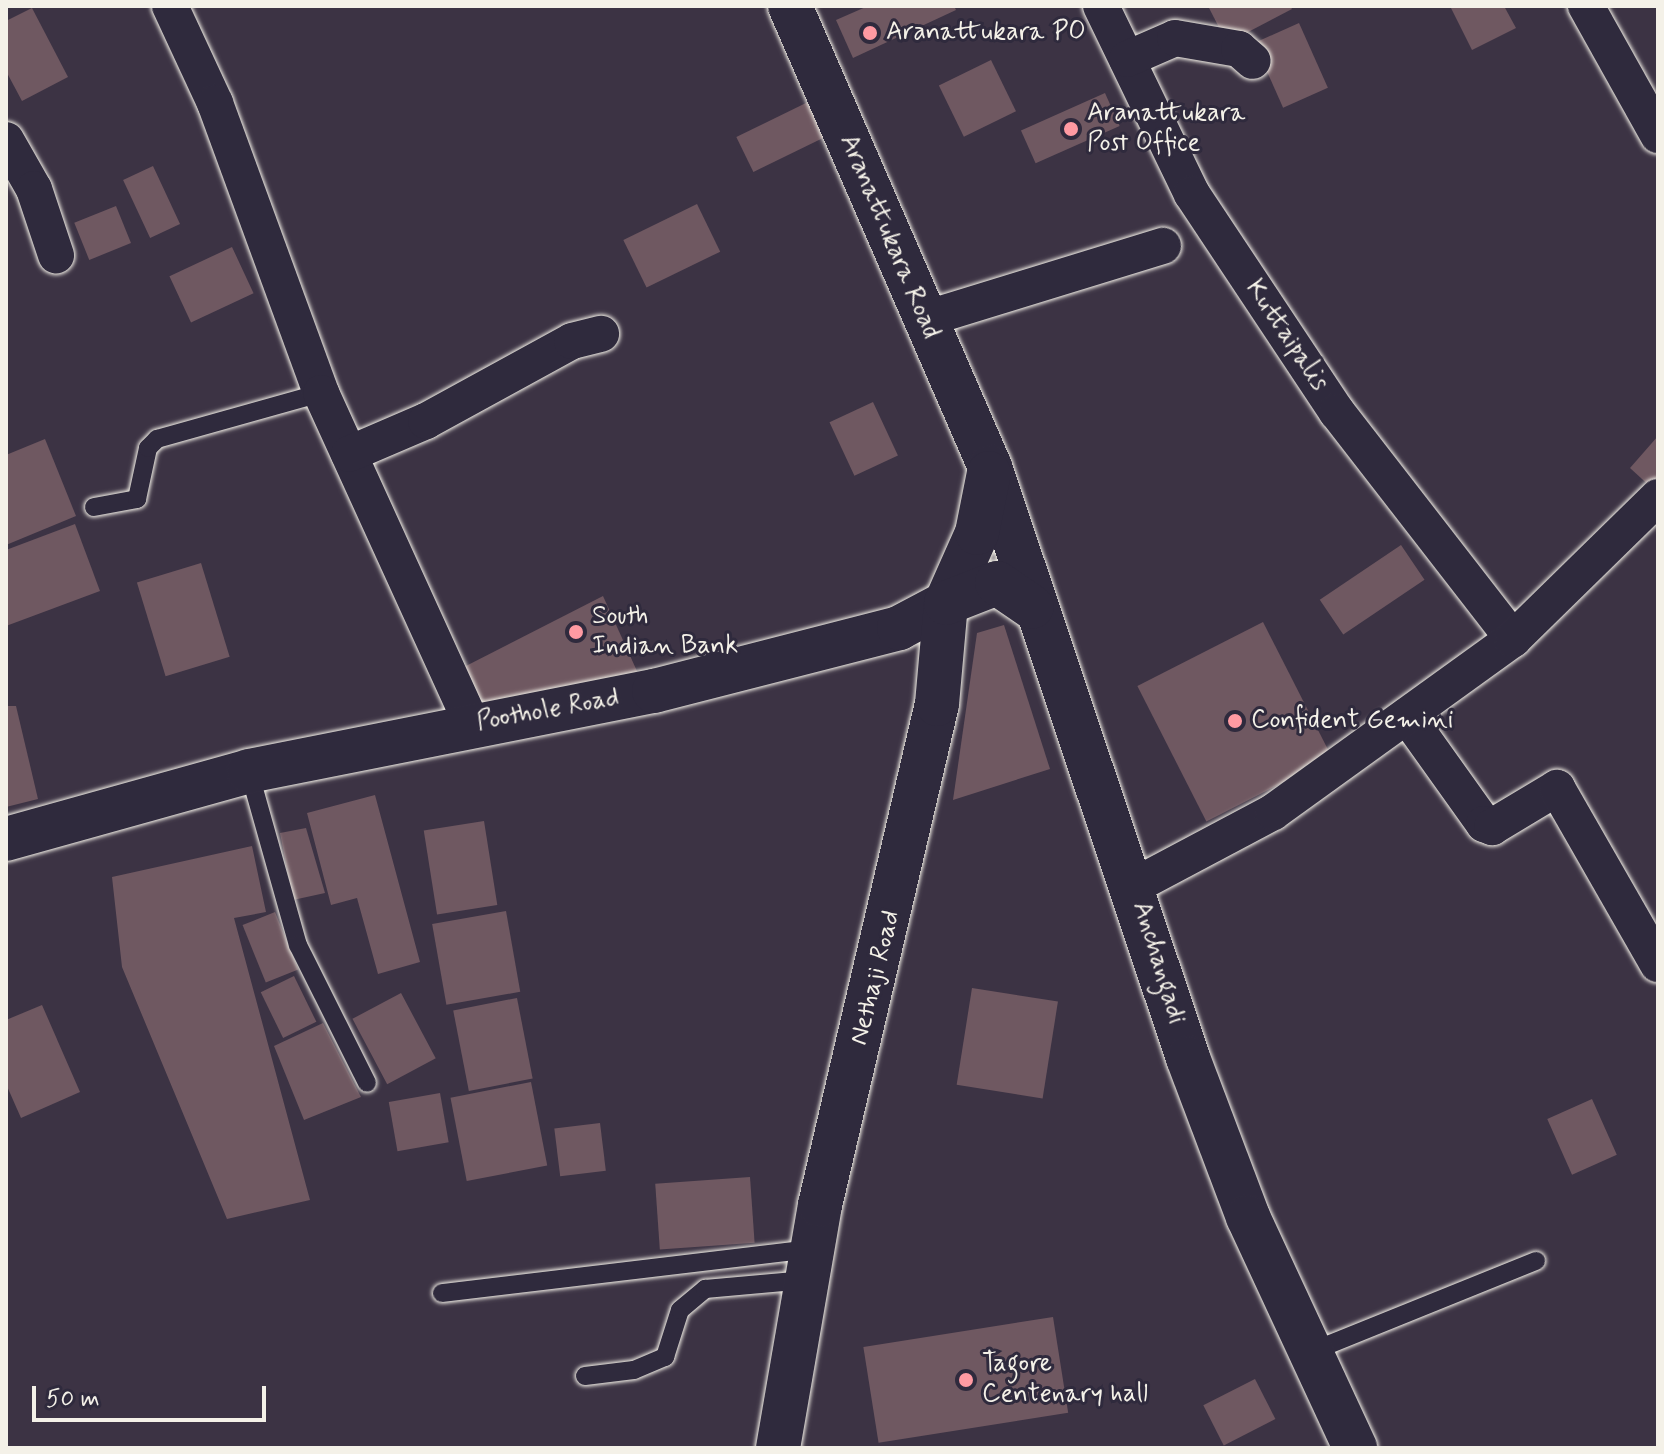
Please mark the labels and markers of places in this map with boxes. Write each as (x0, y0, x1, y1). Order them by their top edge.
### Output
place label: Aranattukara PO (886, 17, 1084, 49)
marker: Aranattukara PO (861, 24, 879, 42)
place label: Aranattukara Post Office (1087, 98, 1245, 160)
marker: Aranattukara Post Office (1062, 120, 1080, 138)
place label: South Indian Bank (592, 601, 738, 662)
marker: South Indian Bank (567, 623, 585, 641)
place label: Confident Gemini (1251, 705, 1454, 737)
marker: Confident Gemini (1226, 712, 1244, 730)
place label: Tagore Centenary hall (982, 1349, 1148, 1410)
marker: Tagore Centenary hall (957, 1371, 975, 1389)

